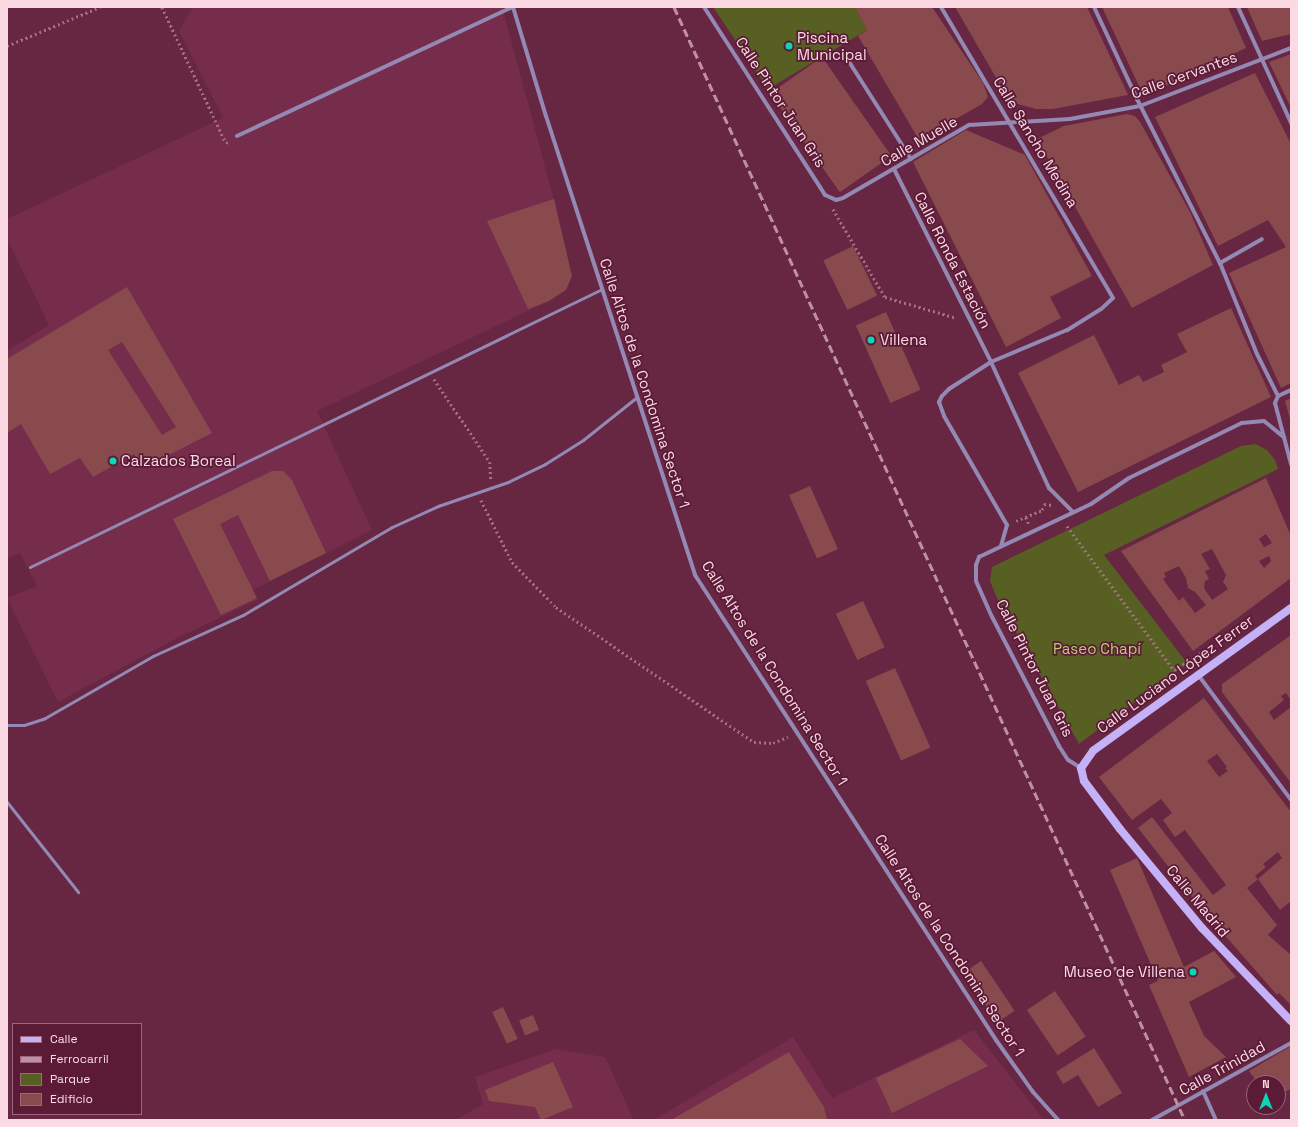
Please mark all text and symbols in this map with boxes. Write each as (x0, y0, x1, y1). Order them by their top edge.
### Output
place label: Piscina Municipal (797, 28, 867, 63)
street label: Calle Pintor Juan Gris (732, 33, 830, 171)
marker: Piscina Municipal (784, 41, 794, 51)
street label: Calle Cervantes (1129, 47, 1239, 103)
street label: Calle Sancho Medina (990, 73, 1082, 211)
street label: Calle Muelle (877, 112, 961, 170)
street label: Calle Ronda Estación (911, 189, 995, 331)
street label: Calle Altos de la Condomina Sector 1 (596, 256, 694, 510)
place label: Villena (880, 331, 927, 349)
marker: Villena (865, 334, 877, 346)
place label: Calzados Boreal (121, 452, 236, 470)
marker: Calzados Boreal (108, 456, 118, 466)
street label: Calle Altos de la Condomina Sector 1 (698, 557, 852, 789)
street label: Calle Pintor Juan Gris (992, 596, 1078, 740)
street label: Calle Luciano López Ferrer (1093, 611, 1257, 737)
park label: Paseo Chapí (1053, 640, 1141, 658)
street label: Calle Altos de la Condomina Sector 1 (871, 830, 1029, 1060)
street label: Calle Madrid (1163, 861, 1233, 941)
place label: Museo de Villena (1064, 963, 1185, 981)
marker: Museo de Villena (1188, 967, 1198, 977)
legend (12, 1023, 142, 1115)
text: Calle (50, 1031, 78, 1047)
street label: Calle Trinidad (1176, 1037, 1268, 1099)
text: Ferrocarril (50, 1051, 109, 1067)
text: Parque (50, 1071, 90, 1087)
north arrow (1246, 1075, 1286, 1115)
text: N (1262, 1077, 1270, 1091)
text: Edificio (50, 1091, 93, 1107)

